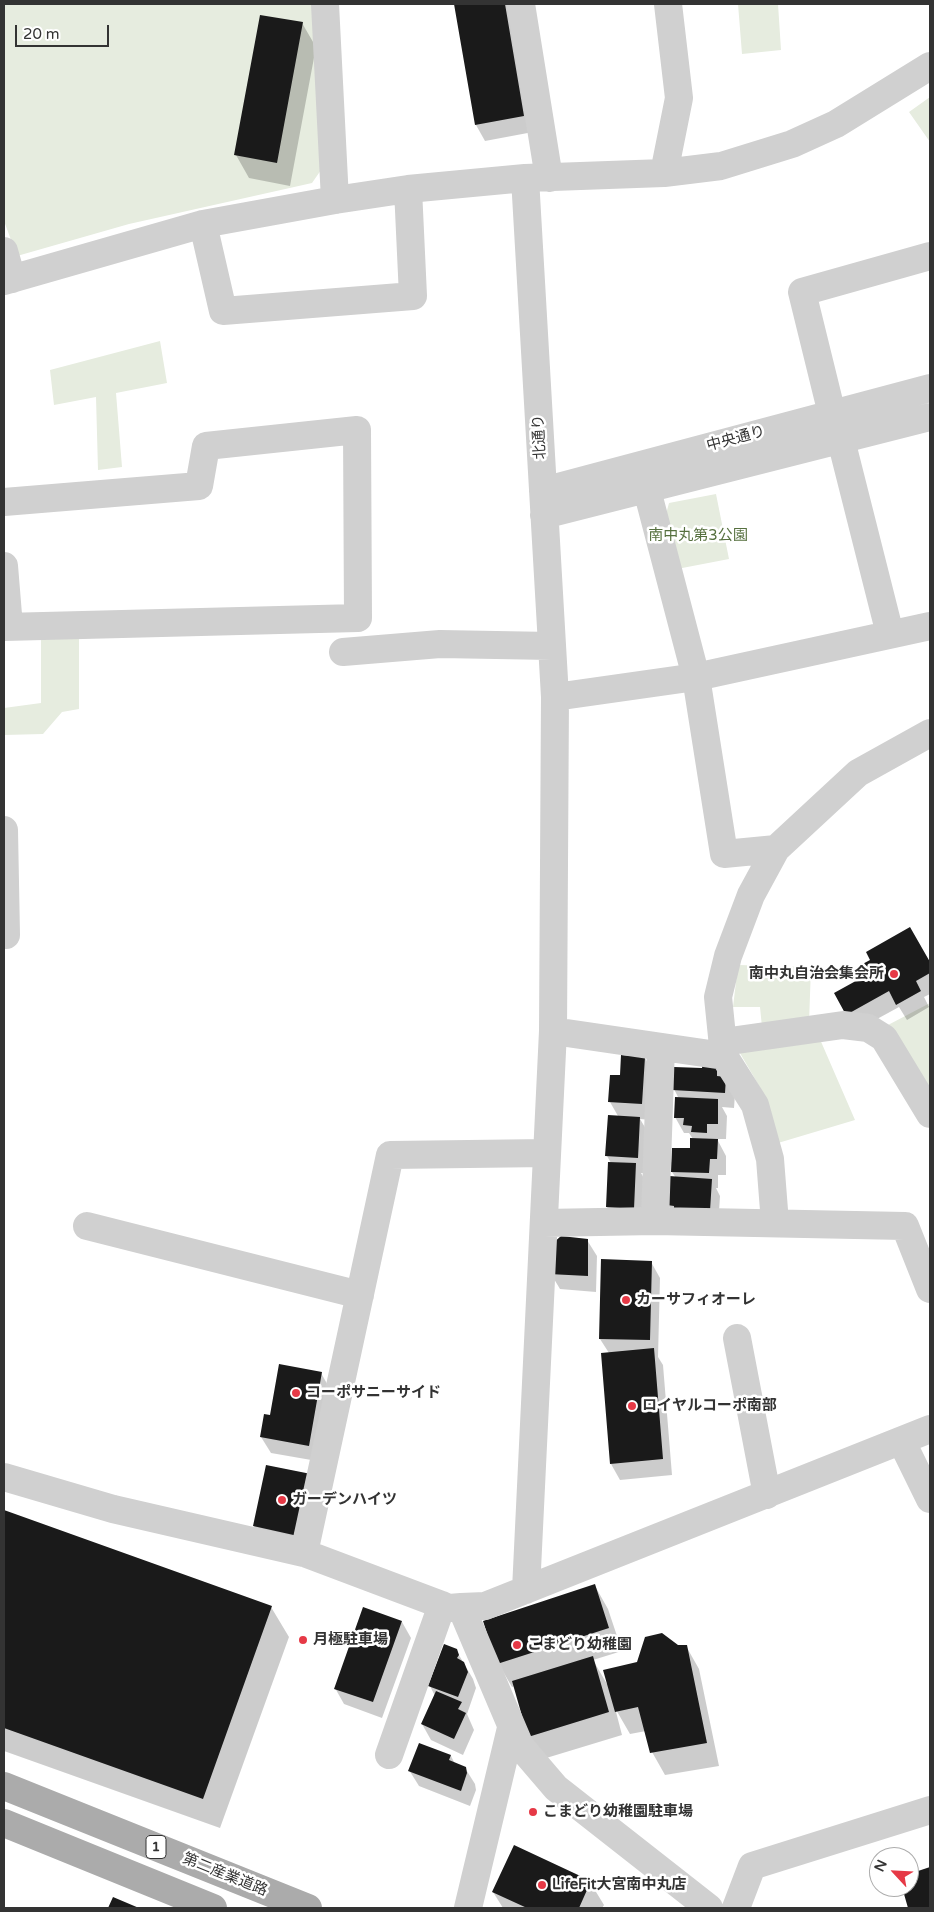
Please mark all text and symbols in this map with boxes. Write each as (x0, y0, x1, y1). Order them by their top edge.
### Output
scale bar (18, 15, 111, 47)
text: 20 m (23, 25, 60, 43)
street label: 北通り (530, 414, 550, 460)
street label: 中央通り (705, 423, 767, 455)
park label: 南中丸第3公園 (648, 527, 748, 545)
place label: 南中丸自治会集会所 (749, 965, 884, 983)
marker: 南中丸自治会集会所 (888, 968, 900, 980)
place label: カーサフィオーレ (636, 1291, 756, 1309)
marker: カーサフィオーレ (620, 1294, 632, 1306)
place label: コーポサニーサイド (306, 1384, 441, 1402)
marker: コーポサニーサイド (290, 1387, 302, 1399)
place label: ロイヤルコーポ南部 (642, 1397, 777, 1415)
marker: ロイヤルコーポ南部 (626, 1400, 638, 1412)
place label: ガーデンハイツ (292, 1491, 397, 1509)
marker: ガーデンハイツ (276, 1494, 288, 1506)
place label: 月極駐車場 (313, 1631, 388, 1649)
marker: 月極駐車場 (297, 1634, 309, 1646)
place label: こまどり幼稚園 (527, 1636, 632, 1654)
marker: こまどり幼稚園 (511, 1639, 523, 1651)
place label: こまどり幼稚園駐車場 (543, 1803, 693, 1821)
marker: こまどり幼稚園駐車場 (527, 1806, 539, 1818)
road number: 1 (146, 1835, 166, 1858)
north arrow (869, 1847, 919, 1897)
street label: 第二産業道路 (180, 1850, 270, 1900)
text: N (871, 1857, 891, 1875)
place label: LifeFit大宮南中丸店 (552, 1876, 686, 1894)
marker: LifeFit大宮南中丸店 (536, 1879, 548, 1891)

